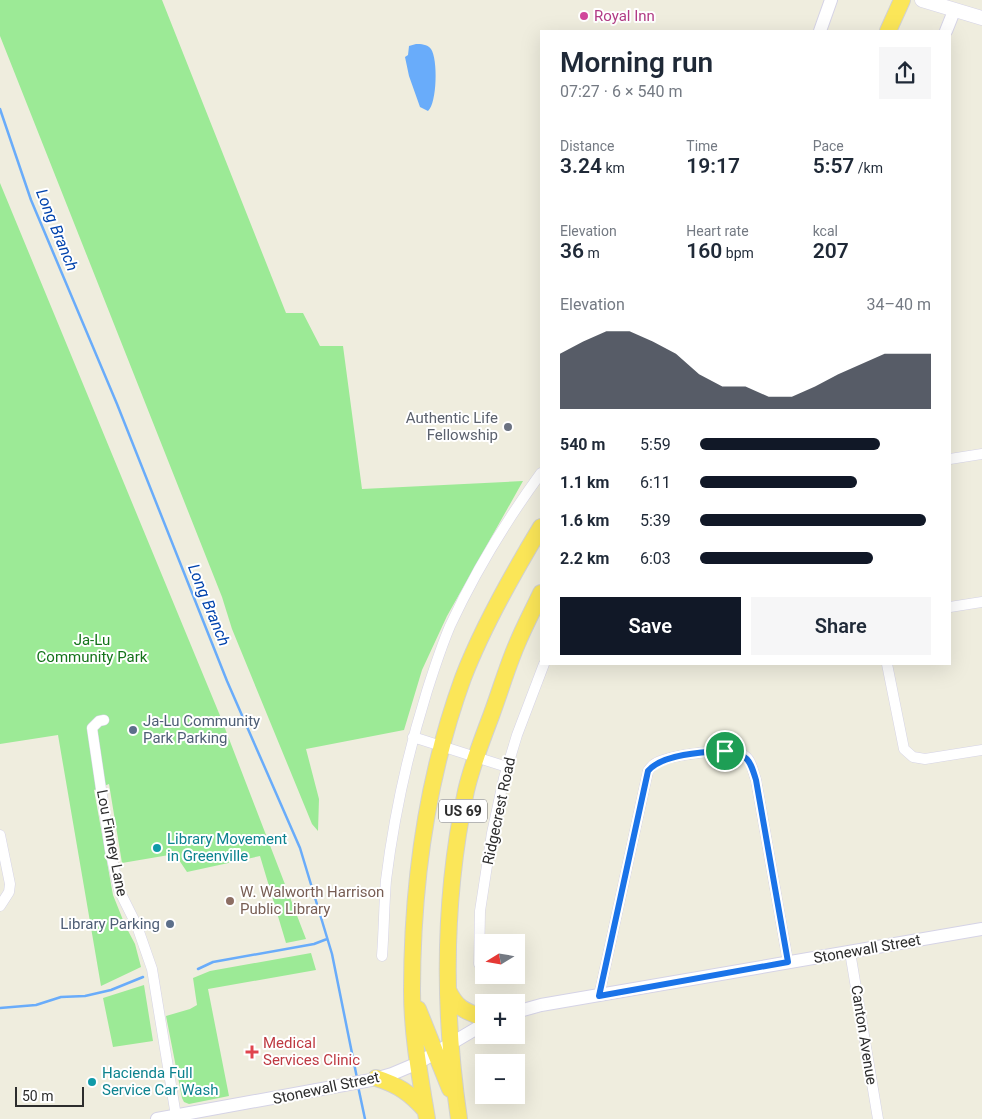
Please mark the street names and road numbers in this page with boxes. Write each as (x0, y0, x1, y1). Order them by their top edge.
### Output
street label: Ridgecrest Road (479, 756, 519, 866)
street label: Lou Finney Lane (93, 788, 131, 898)
road number: US 69 (439, 799, 487, 822)
street label: Stonewall Street (812, 931, 922, 967)
street label: Canton Avenue (847, 984, 881, 1086)
street label: Stonewall Street (271, 1068, 381, 1108)

